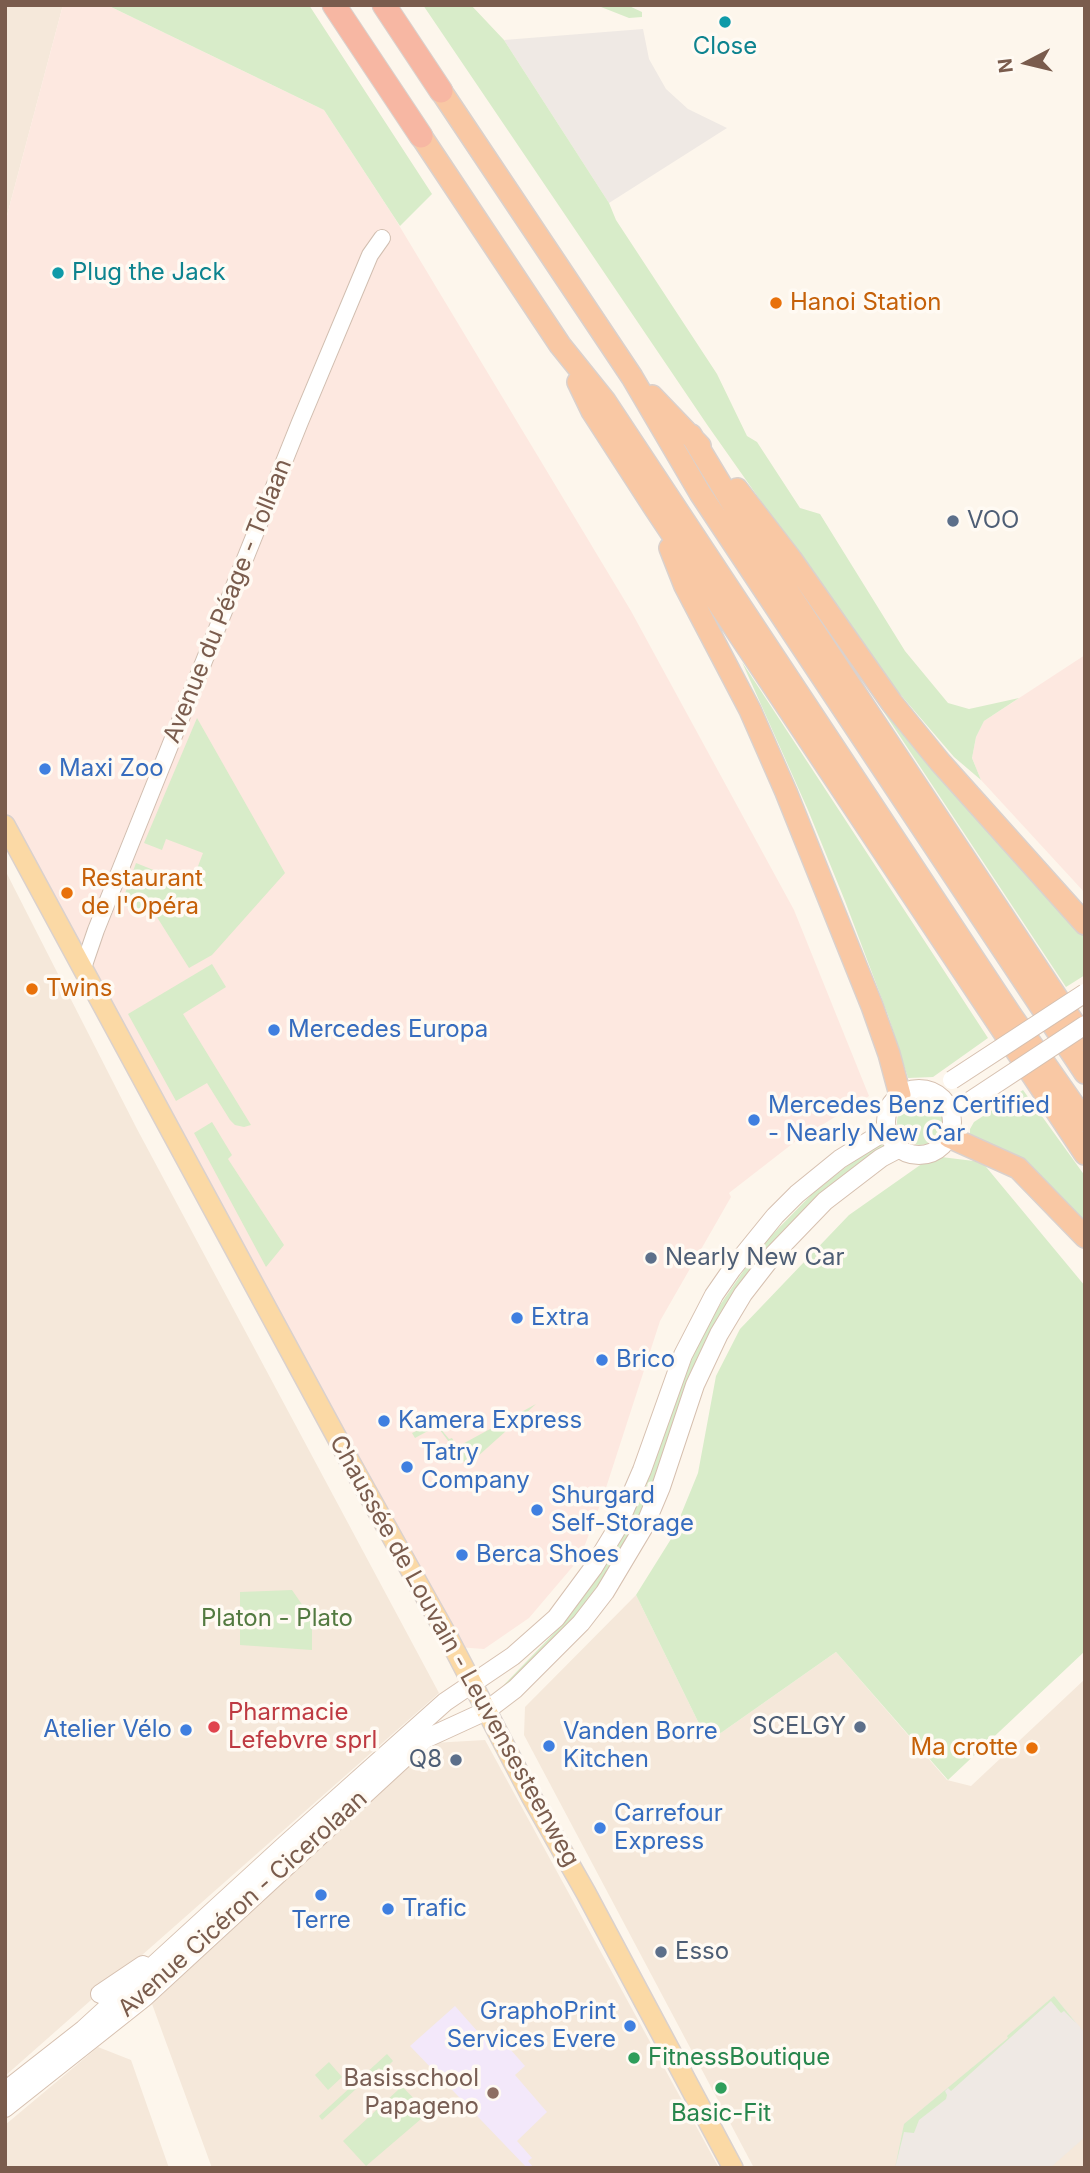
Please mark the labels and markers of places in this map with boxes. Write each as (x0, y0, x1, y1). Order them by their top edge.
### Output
marker: Close (717, 14, 733, 30)
place label: Close (693, 33, 757, 61)
place label: Plug the Jack (72, 259, 226, 287)
marker: Plug the Jack (50, 265, 66, 281)
place label: Hanoi Station (790, 289, 942, 317)
marker: Hanoi Station (768, 295, 784, 311)
place label: VOO (967, 507, 1019, 535)
marker: VOO (945, 513, 961, 529)
place label: Maxi Zoo (59, 755, 164, 783)
marker: Maxi Zoo (37, 761, 53, 777)
place label: Restaurant de l'Opéra (81, 865, 203, 921)
marker: Restaurant de l'Opéra (59, 885, 75, 901)
place label: Twins (46, 975, 112, 1003)
marker: Twins (24, 981, 40, 997)
place label: Mercedes Europa (288, 1016, 488, 1044)
marker: Mercedes Europa (266, 1022, 282, 1038)
place label: Mercedes Benz Certified - Nearly New Car (768, 1092, 1050, 1148)
marker: Mercedes Benz Certified - Nearly New Car (746, 1112, 762, 1128)
place label: Nearly New Car (665, 1244, 844, 1272)
marker: Nearly New Car (643, 1250, 659, 1266)
place label: Extra (531, 1304, 589, 1332)
marker: Extra (509, 1310, 525, 1326)
place label: Brico (616, 1346, 675, 1374)
marker: Brico (594, 1352, 610, 1368)
place label: Kamera Express (398, 1407, 582, 1435)
marker: Kamera Express (376, 1413, 392, 1429)
place label: Tatry Company (421, 1439, 530, 1495)
marker: Tatry Company (399, 1459, 415, 1475)
place label: Shurgard Self-Storage (551, 1482, 694, 1538)
marker: Shurgard Self-Storage (529, 1502, 545, 1518)
place label: Berca Shoes (476, 1541, 619, 1569)
marker: Berca Shoes (454, 1547, 470, 1563)
place label: Pharmacie Lefebvre sprl (228, 1699, 377, 1755)
place label: SCELGY (752, 1713, 846, 1741)
place label: Atelier Vélo (43, 1716, 172, 1744)
place label: Vanden Borre Kitchen (563, 1718, 718, 1774)
marker: Pharmacie Lefebvre sprl (206, 1719, 222, 1735)
marker: SCELGY (852, 1719, 868, 1735)
marker: Atelier Vélo (178, 1722, 194, 1738)
place label: Ma crotte (910, 1734, 1018, 1762)
marker: Vanden Borre Kitchen (541, 1738, 557, 1754)
marker: Ma crotte (1024, 1740, 1040, 1756)
place label: Q8 (409, 1746, 442, 1774)
marker: Q8 (448, 1752, 464, 1768)
place label: Carrefour Express (614, 1800, 723, 1856)
marker: Carrefour Express (592, 1820, 608, 1836)
marker: Terre (313, 1887, 329, 1903)
place label: Trafic (402, 1895, 467, 1923)
marker: Trafic (380, 1901, 396, 1917)
place label: Terre (291, 1907, 351, 1935)
place label: Esso (675, 1938, 729, 1966)
marker: Esso (653, 1944, 669, 1960)
place label: GraphoPrint Services Evere (447, 1998, 616, 2054)
marker: GraphoPrint Services Evere (622, 2018, 638, 2034)
place label: FitnessBoutique (648, 2044, 830, 2072)
marker: FitnessBoutique (626, 2050, 642, 2066)
place label: Basisschool Papageno (344, 2065, 479, 2121)
marker: Basic-Fit (713, 2080, 729, 2096)
marker: Basisschool Papageno (485, 2085, 501, 2101)
place label: Basic-Fit (671, 2100, 771, 2128)

